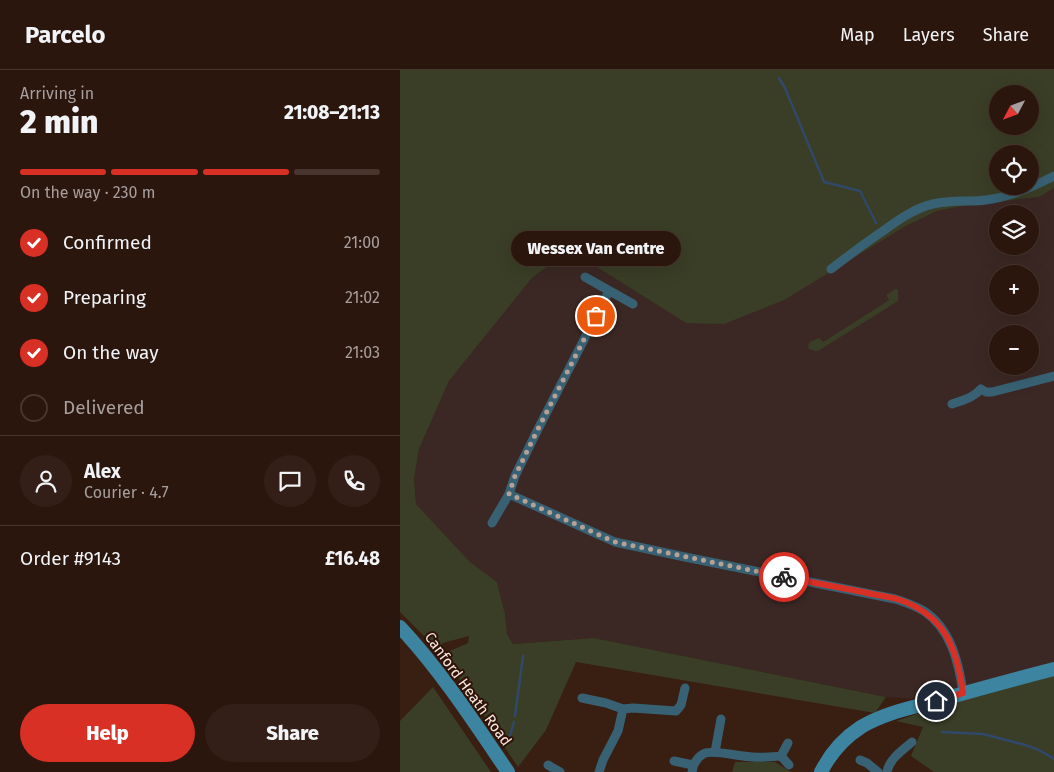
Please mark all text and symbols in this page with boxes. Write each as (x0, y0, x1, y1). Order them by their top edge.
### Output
text: Parcelo (25, 21, 106, 49)
text: Map (840, 24, 875, 46)
text: Layers (903, 24, 955, 46)
text: Share (983, 24, 1029, 46)
text: Arriving in (20, 84, 94, 103)
north arrow (989, 85, 1039, 135)
map controls (989, 85, 1039, 375)
text: 21:08–21:13 (284, 101, 380, 124)
text: 2 min (20, 103, 98, 141)
button: locate (989, 145, 1039, 195)
text: On the way · 230 m (20, 183, 155, 202)
button: layers (989, 205, 1039, 255)
icon: check (20, 229, 48, 257)
text: Confirmed (63, 231, 152, 254)
callout: Wessex Van Centre (511, 231, 681, 266)
text: 21:00 (344, 233, 380, 252)
text: Wessex Van Centre (528, 239, 664, 258)
button: + (989, 265, 1039, 315)
icon: check (20, 284, 48, 312)
text: Preparing (63, 286, 146, 309)
text: 21:02 (345, 288, 380, 307)
pin (575, 295, 617, 337)
icon: bag (582, 302, 610, 330)
button: − (989, 325, 1039, 375)
icon: check (20, 339, 48, 367)
text: On the way (63, 341, 159, 364)
text: 21:03 (345, 343, 380, 362)
text: Delivered (63, 396, 145, 419)
button: person (20, 455, 72, 507)
button: chat (264, 455, 316, 507)
button: phone (328, 455, 380, 507)
text: Alex (84, 460, 121, 483)
text: Courier · 4.7 (84, 483, 169, 502)
text: Order #9143 (20, 547, 121, 570)
text: £16.48 (325, 547, 380, 570)
courier (759, 552, 809, 602)
icon: bike (770, 563, 798, 591)
street label: Canford Heath Road (421, 629, 515, 749)
pin (915, 680, 957, 722)
icon: home (922, 687, 950, 715)
button: Help (20, 704, 195, 762)
button: Share (205, 704, 380, 762)

